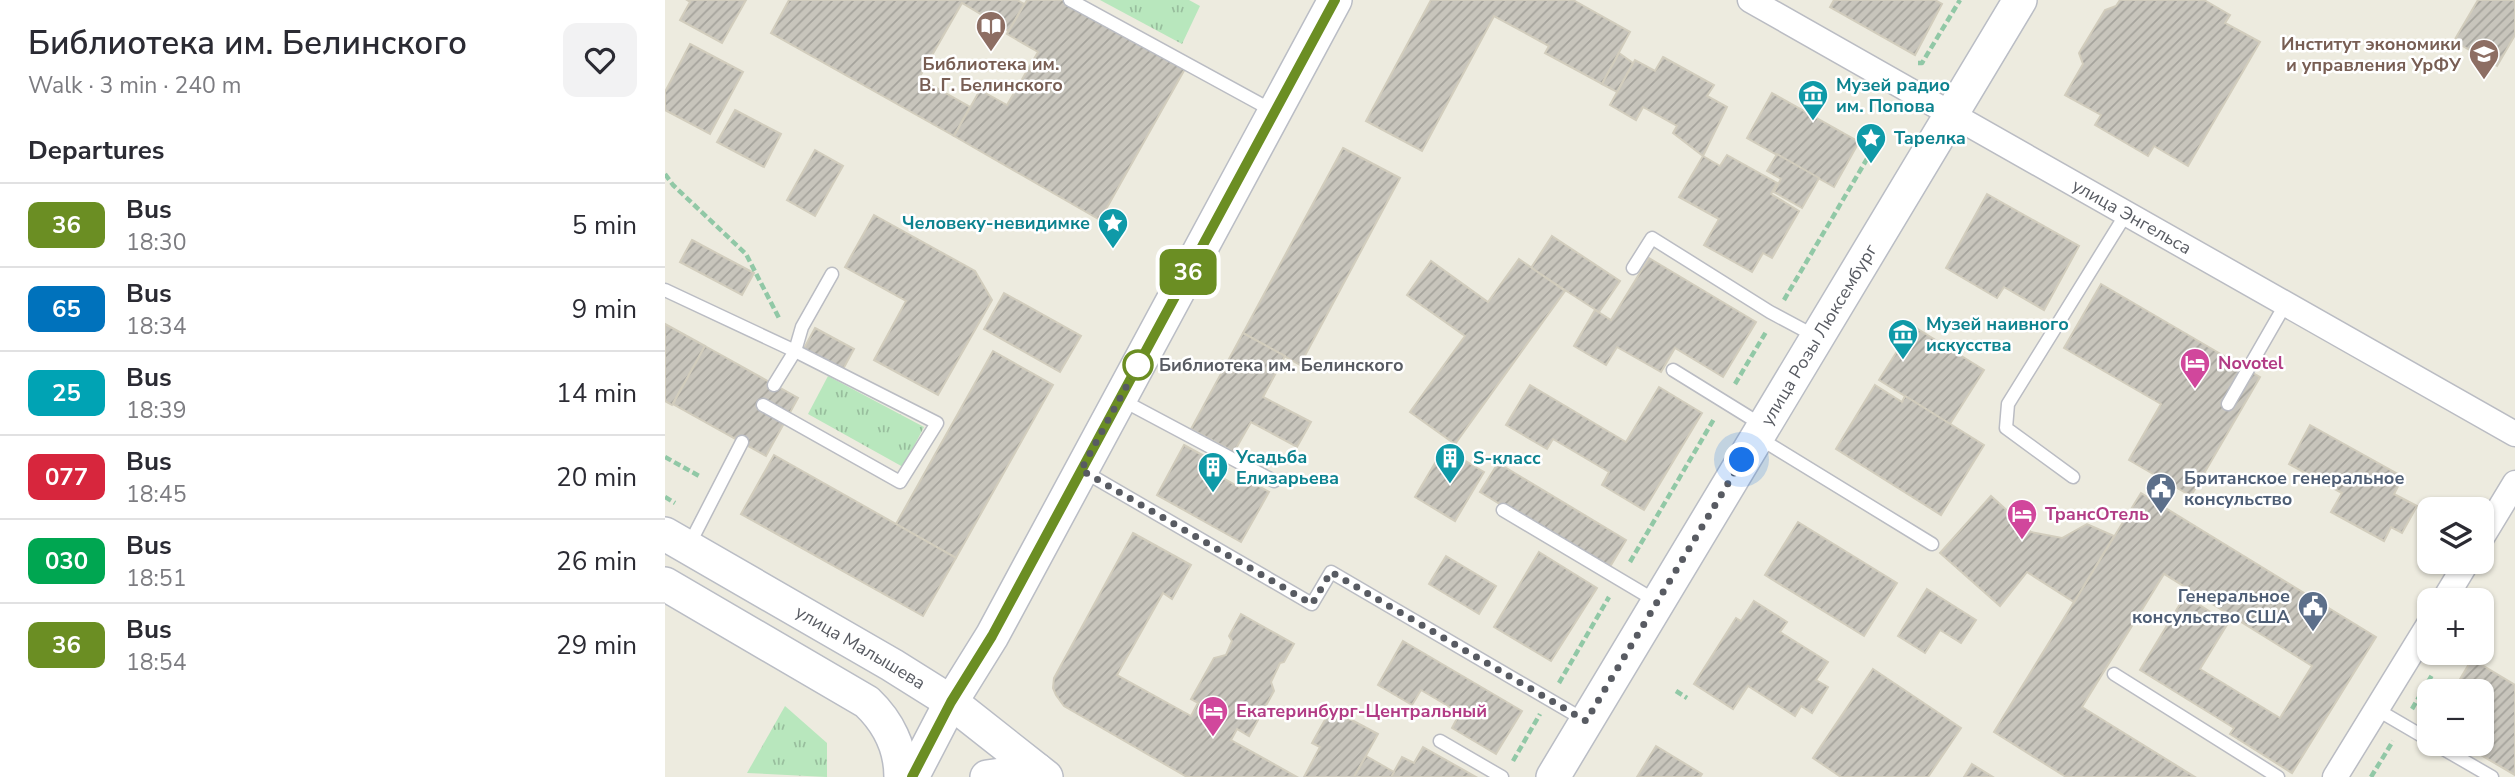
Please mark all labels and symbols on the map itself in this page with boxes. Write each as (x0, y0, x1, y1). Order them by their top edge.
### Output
library icon: Библиотека им. В. Г. Белинского (974, 9, 1008, 53)
place label: Институт экономики и управления УрФУ (2281, 32, 2462, 77)
school or university icon: Институт экономики и управления УрФУ (2467, 37, 2501, 81)
place label: Библиотека им. В. Г. Белинского (919, 52, 1063, 97)
place label: Музей радио им. Попова (1836, 73, 1950, 118)
museum icon: Музей радио им. Попова (1796, 78, 1830, 122)
place icon: Тарелка (1854, 121, 1888, 165)
place label: Тарелка (1894, 126, 1966, 150)
street label: улица Энгельса (2068, 173, 2196, 260)
place icon: Человеку-невидимке (1096, 206, 1130, 250)
place label: Человеку-невидимке (902, 211, 1090, 235)
street label: улица Розы Люксембург (1755, 239, 1883, 430)
line badge: 36 (1156, 249, 1219, 295)
place label: Музей наивного искусства (1926, 312, 2069, 357)
museum icon: Музей наивного искусства (1886, 317, 1920, 361)
hotel icon: Novotel (2178, 346, 2212, 390)
marker: Библиотека им. Белинского (1123, 350, 1153, 380)
place label: Novotel (2218, 351, 2284, 375)
place label: Библиотека им. Белинского (1159, 353, 1404, 377)
building icon: S-класс (1433, 441, 1467, 485)
your location (1724, 442, 1759, 477)
place label: Усадьба Елизарьева (1235, 445, 1339, 490)
place label: S-класс (1473, 446, 1541, 470)
building icon: Усадьба Елизарьева (1196, 450, 1230, 494)
place label: Британское генеральное консульство (2184, 466, 2405, 511)
public building icon: Британское генеральное консульство (2144, 471, 2178, 515)
hotel icon: ТрансОтель (2005, 497, 2039, 541)
place label: ТрансОтель (2045, 502, 2149, 526)
place label: Генеральное консульство США (2132, 584, 2291, 629)
public building icon: Генеральное консульство США (2296, 589, 2330, 633)
street label: улица Малышева (791, 600, 930, 695)
hotel icon: Екатеринбург-Центральный (1196, 694, 1230, 738)
place label: Екатеринбург-Центральный (1236, 699, 1487, 723)

